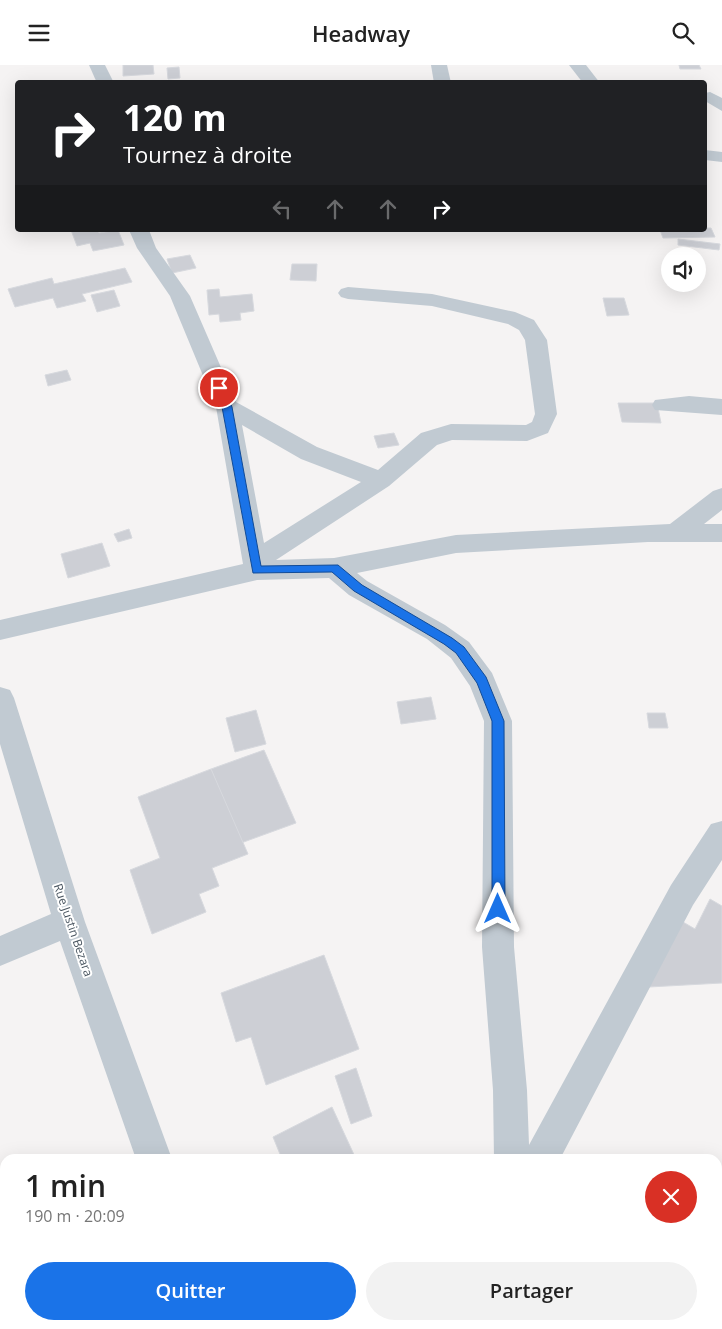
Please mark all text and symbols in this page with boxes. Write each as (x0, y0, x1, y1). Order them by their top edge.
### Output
text: Headway (312, 18, 410, 48)
icon: menu (25, 19, 53, 47)
icon: search (669, 19, 697, 47)
text: 120 m (123, 94, 227, 141)
icon: right (40, 100, 105, 165)
text: Tournez à droite (123, 139, 292, 169)
icon: left (268, 195, 296, 223)
icon: ahead (321, 195, 349, 223)
icon: ahead (374, 195, 402, 223)
icon: right (427, 195, 455, 223)
map controls (661, 247, 706, 292)
button: sound (661, 247, 706, 292)
pin (198, 367, 240, 409)
icon: arrive (205, 374, 233, 402)
street label: Rue Justin Bezara (50, 881, 97, 978)
position arrow (471, 882, 523, 934)
text: 1 min (25, 1165, 106, 1206)
button: close (645, 1171, 697, 1223)
text: 190 m · 20:09 (25, 1205, 125, 1227)
button: Quitter (25, 1262, 356, 1320)
button: Partager (366, 1262, 697, 1320)

